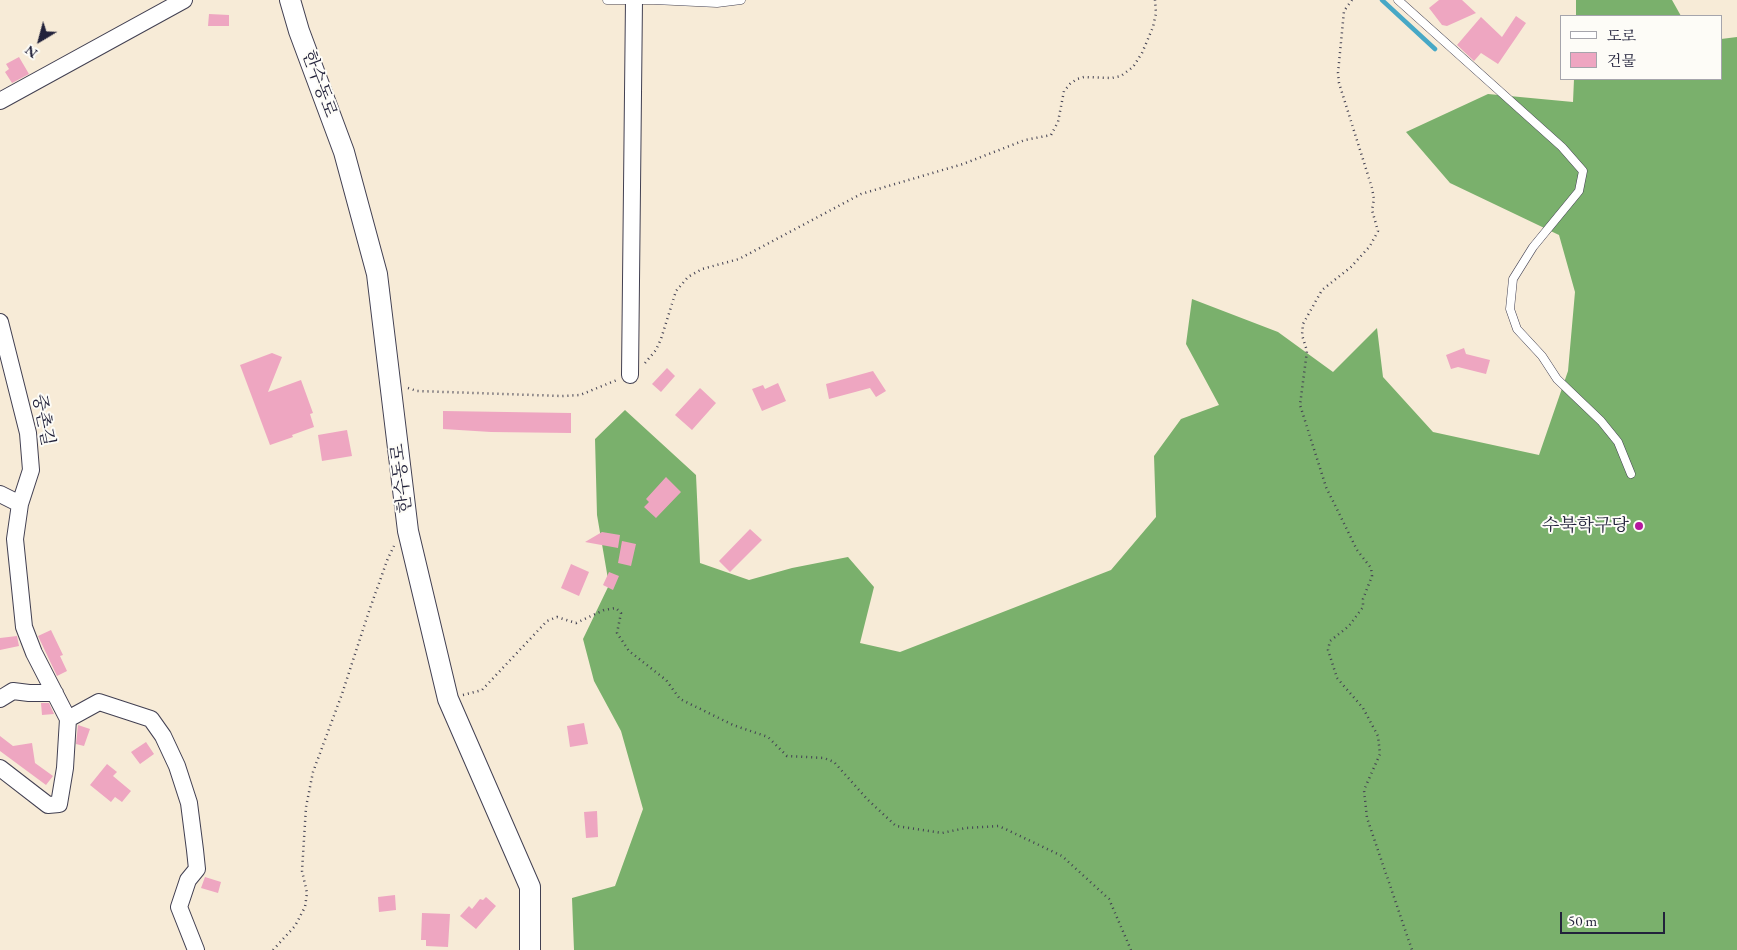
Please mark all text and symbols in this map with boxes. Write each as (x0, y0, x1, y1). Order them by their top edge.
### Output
north arrow (15, 15, 65, 65)
legend (1560, 15, 1722, 80)
text: 도로 (1607, 26, 1636, 45)
text: N (21, 41, 41, 63)
street label: 한수동로 (297, 48, 341, 120)
text: 건물 (1607, 51, 1636, 70)
street label: 중촌길 (27, 392, 59, 448)
street label: 한수동로 (387, 442, 417, 514)
place label: 수북학구당 (1542, 515, 1629, 537)
marker: 수북학구당 (1633, 520, 1645, 532)
scale bar (1562, 902, 1667, 934)
text: 50 m (1568, 911, 1597, 930)

